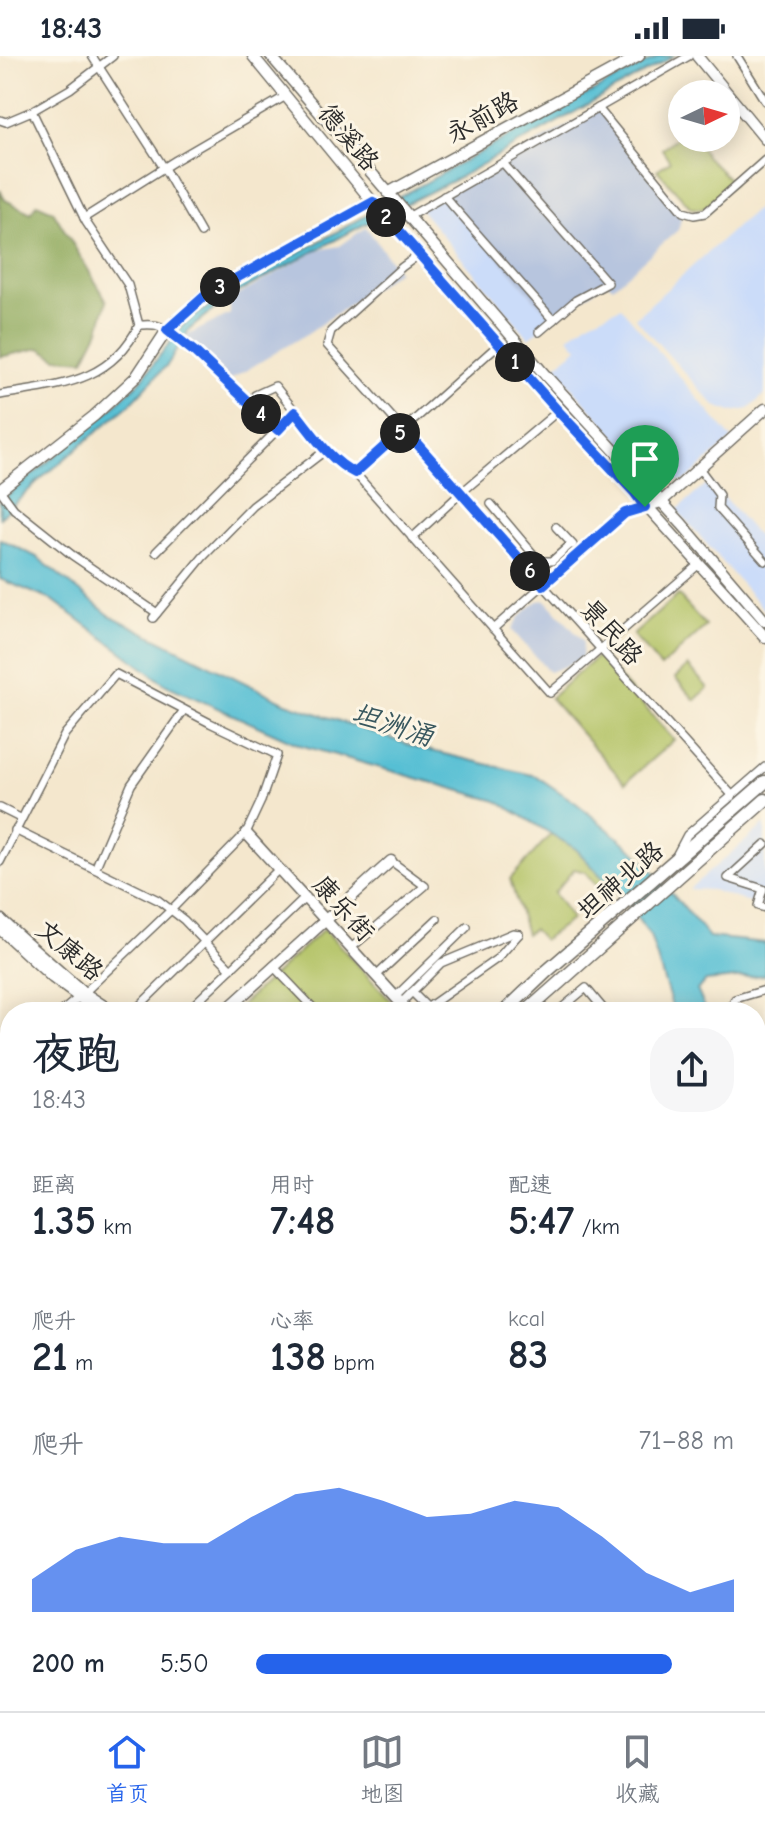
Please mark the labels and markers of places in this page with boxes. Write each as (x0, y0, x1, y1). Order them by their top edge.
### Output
pin: 2 (366, 197, 406, 237)
pin: 3 (200, 267, 240, 307)
pin: 1 (495, 342, 535, 382)
pin: 4 (241, 394, 281, 434)
pin: 5 (380, 413, 420, 453)
pin (611, 425, 679, 507)
pin: 6 (510, 551, 550, 591)

